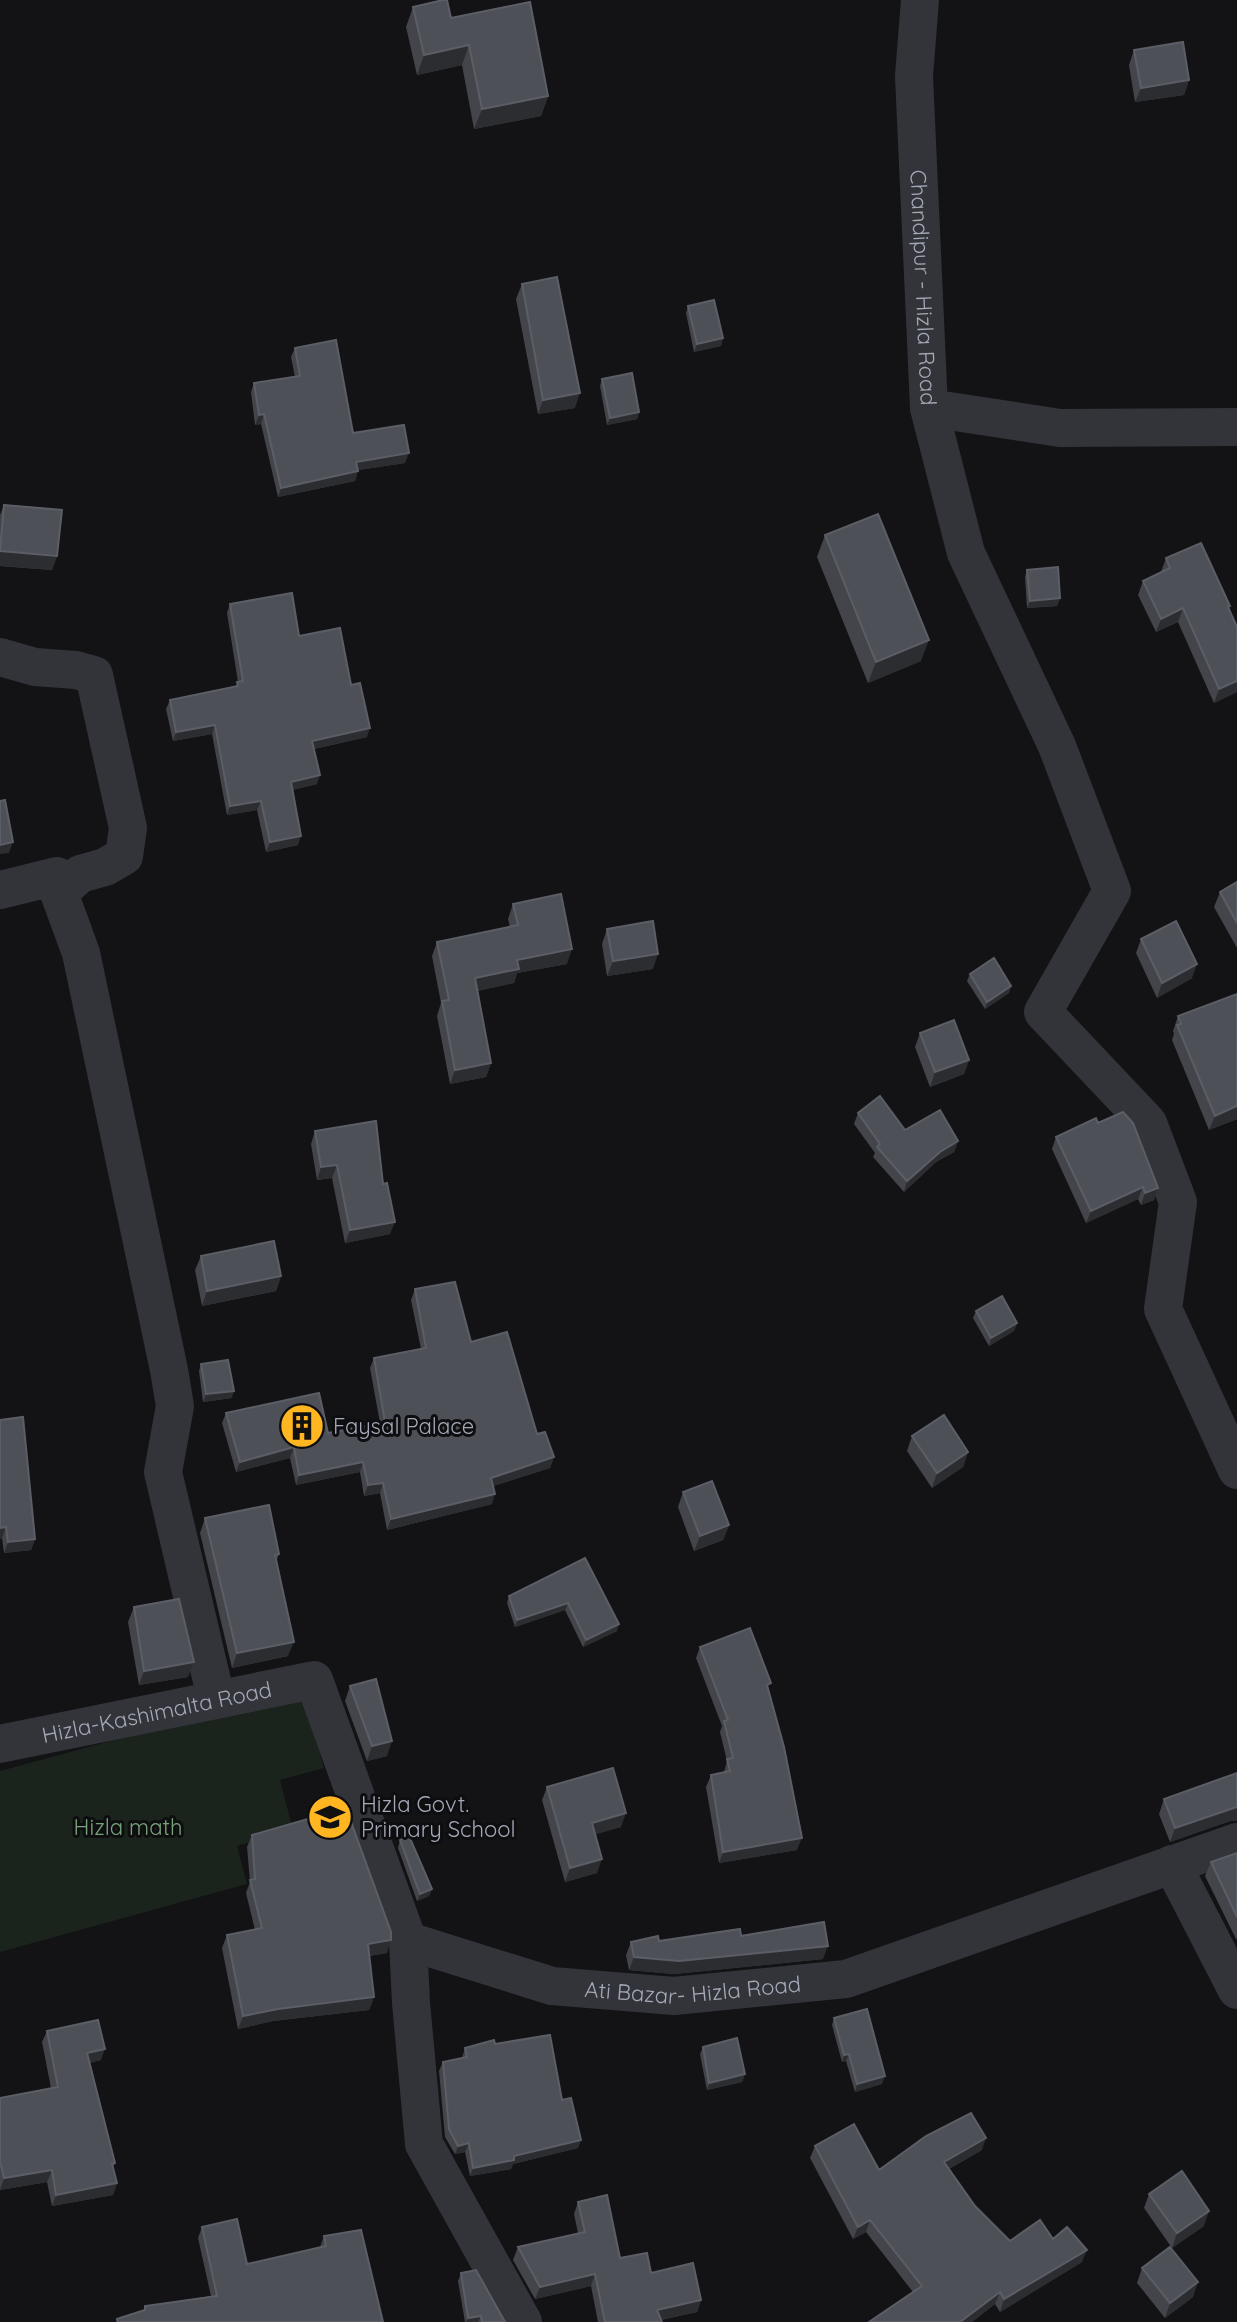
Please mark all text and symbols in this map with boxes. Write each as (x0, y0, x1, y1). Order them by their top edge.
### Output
street label: Chandipur - Hizla Road (904, 169, 943, 406)
building icon: Faysal Palace (278, 1402, 326, 1450)
place label: Faysal Palace (333, 1412, 474, 1440)
street label: Hizla-Kashimalta Road (39, 1675, 274, 1749)
place label: Hizla Govt. Primary School (361, 1790, 516, 1843)
school or university icon: Hizla Govt. Primary School (306, 1793, 354, 1841)
park label: Hizla math (74, 1813, 182, 1841)
street label: Ati Bazar- Hizla Road (583, 1970, 802, 2010)

